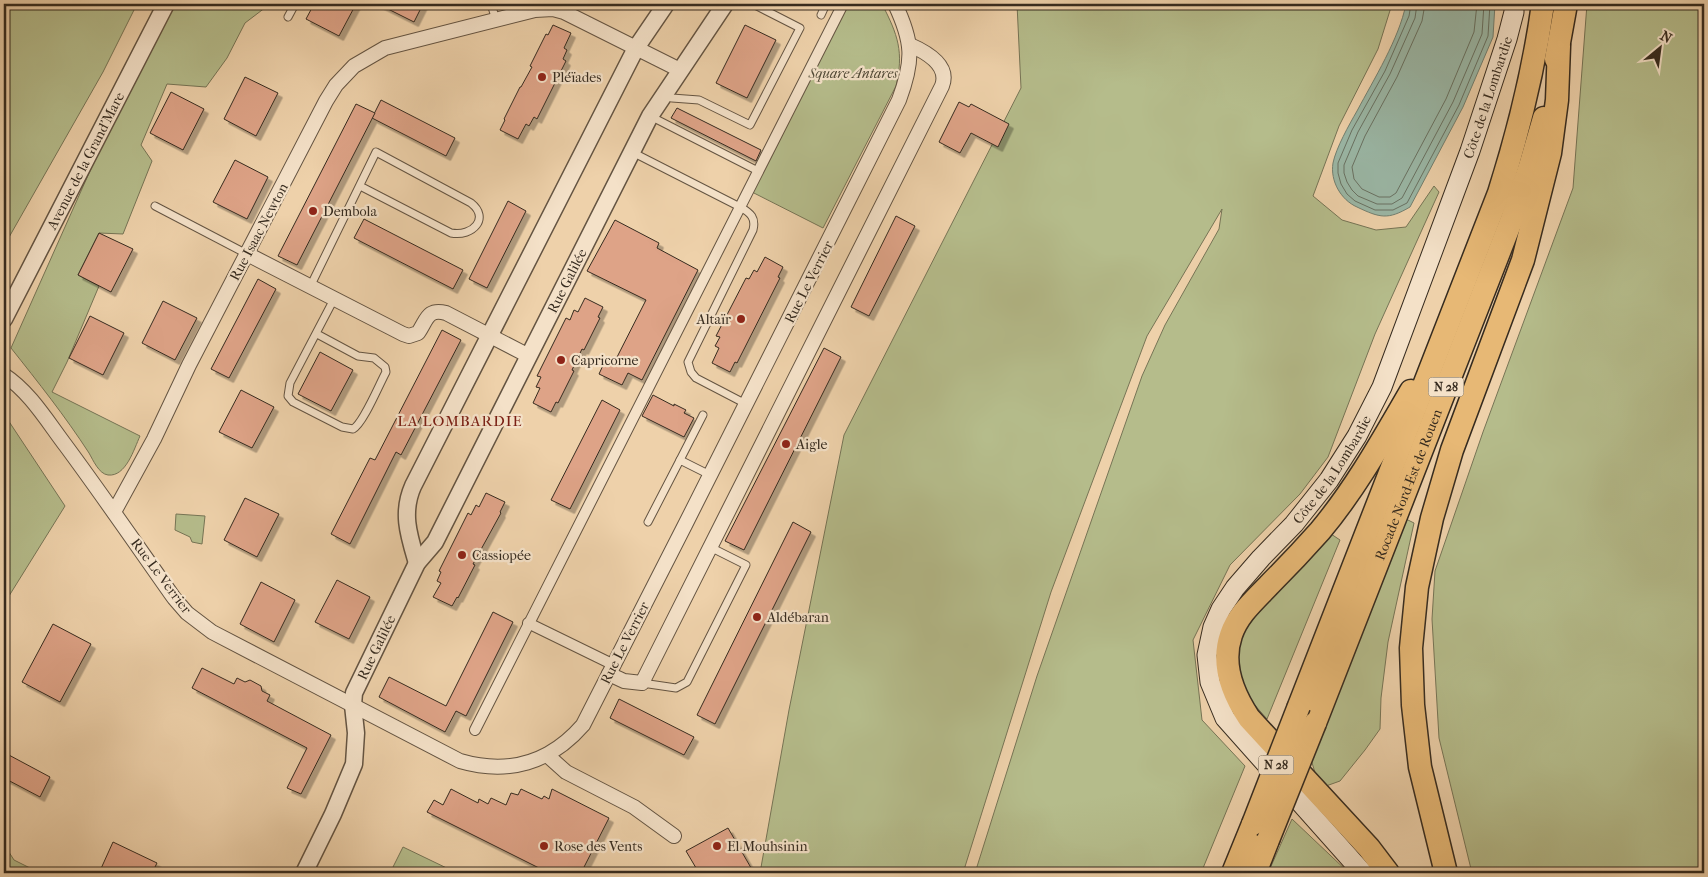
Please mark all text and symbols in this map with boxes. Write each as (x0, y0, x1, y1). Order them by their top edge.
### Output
north arrow (1636, 22, 1686, 72)
text: N (1657, 27, 1675, 47)
street label: Côte de la Lombardie (1459, 34, 1516, 161)
park label: Square Antares (808, 65, 898, 82)
place label: Pléïades (552, 69, 601, 86)
marker: Pléïades (536, 71, 548, 83)
street label: Avenue de la Grand'Mare (43, 89, 128, 233)
street label: Rue Isaac Newton (226, 180, 292, 284)
place label: Dembola (323, 203, 377, 220)
marker: Dembola (307, 205, 319, 217)
street label: Rue Le Verrier (781, 238, 837, 326)
street label: Rue Galilée (544, 246, 590, 316)
place label: Altaïr (696, 311, 731, 328)
marker: Altaïr (735, 313, 747, 325)
place label: Capricorne (571, 352, 639, 369)
marker: Capricorne (555, 354, 567, 366)
road number: N 28 (1428, 378, 1464, 397)
street label: Rocade Nord-Est de Rouen (1371, 407, 1445, 563)
district label: LA LOMBARDIE (397, 412, 523, 430)
street label: Côte de la Lombardie (1289, 412, 1375, 527)
place label: Aigle (795, 436, 827, 453)
marker: Aigle (780, 438, 792, 450)
street label: Rue Le Verrier (127, 535, 195, 617)
place label: Cassiopée (472, 547, 531, 564)
marker: Cassiopée (456, 549, 468, 561)
street label: Rue Le Verrier (597, 599, 653, 687)
place label: Aldébaran (766, 609, 829, 626)
marker: Aldébaran (751, 611, 763, 623)
street label: Rue Galilée (353, 612, 399, 682)
road number: N 28 (1258, 756, 1294, 774)
place label: Rose des Vents (554, 838, 642, 855)
place label: El Mouhsinin (727, 838, 808, 855)
marker: Rose des Vents (538, 840, 550, 852)
marker: El Mouhsinin (711, 840, 723, 852)

